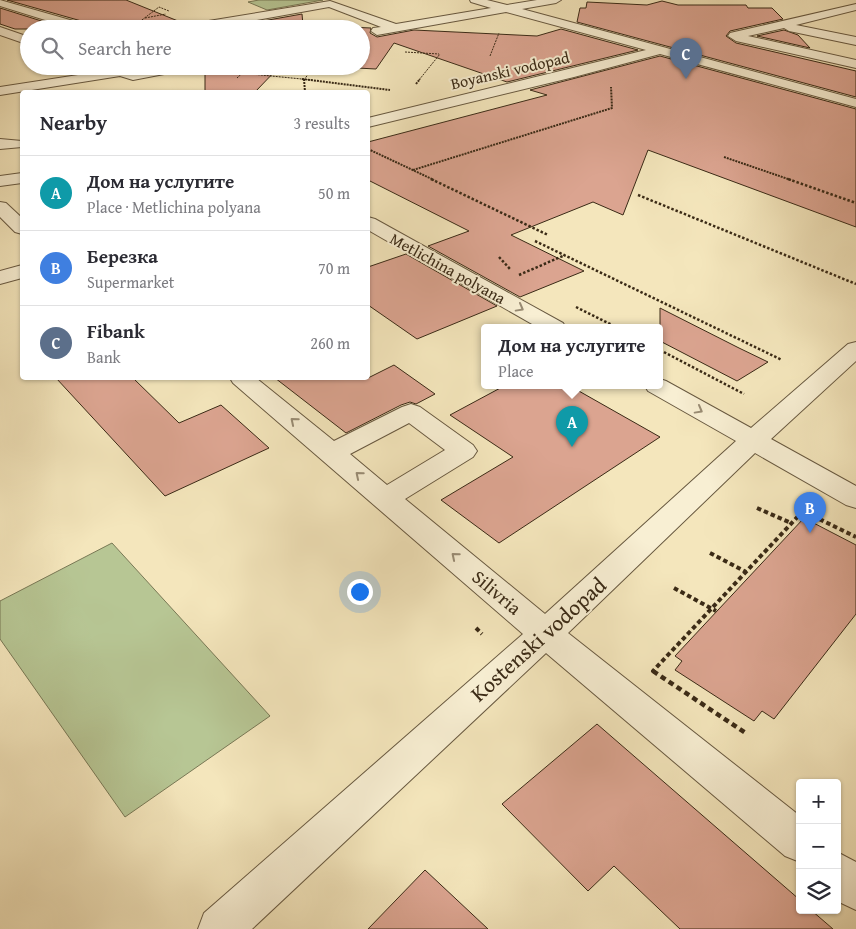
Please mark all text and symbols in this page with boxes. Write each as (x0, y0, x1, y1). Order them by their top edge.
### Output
search box (20, 20, 370, 75)
icon: search (38, 34, 66, 62)
text: Search here (78, 34, 172, 62)
pin: C (670, 38, 702, 79)
street label: Boyanski vodopad (448, 45, 572, 95)
text: Nearby (40, 107, 107, 138)
text: 3 results (293, 111, 350, 135)
text: Дом на услугите (87, 167, 234, 195)
text: A (51, 181, 61, 205)
text: 50 m (318, 181, 350, 205)
text: Place · Metlichina polyana (87, 195, 261, 219)
street label: Metlichina polyana (386, 226, 511, 310)
text: Березка (87, 242, 158, 270)
text: B (51, 256, 61, 280)
text: 70 m (318, 256, 350, 280)
text: Supermarket (87, 270, 174, 294)
one-way arrow (515, 302, 524, 312)
text: Fibank (87, 317, 145, 345)
popup (481, 324, 663, 389)
text: C (51, 331, 61, 355)
text: 260 m (310, 331, 350, 355)
text: Дом на услугите (498, 331, 646, 359)
text: Bank (87, 345, 121, 369)
text: Place (498, 359, 534, 383)
one-way arrow (694, 403, 703, 413)
pin: A (556, 406, 588, 447)
one-way arrow (291, 418, 300, 427)
one-way arrow (356, 473, 365, 481)
pin: B (794, 492, 826, 533)
one-way arrow (451, 553, 460, 562)
street label: Silivria (466, 563, 528, 621)
street label: Kostenski vodopad (463, 569, 613, 709)
your location (347, 579, 373, 605)
map controls (796, 779, 841, 914)
button: + (796, 779, 841, 824)
button: − (796, 824, 841, 869)
button: layers (796, 869, 841, 914)

